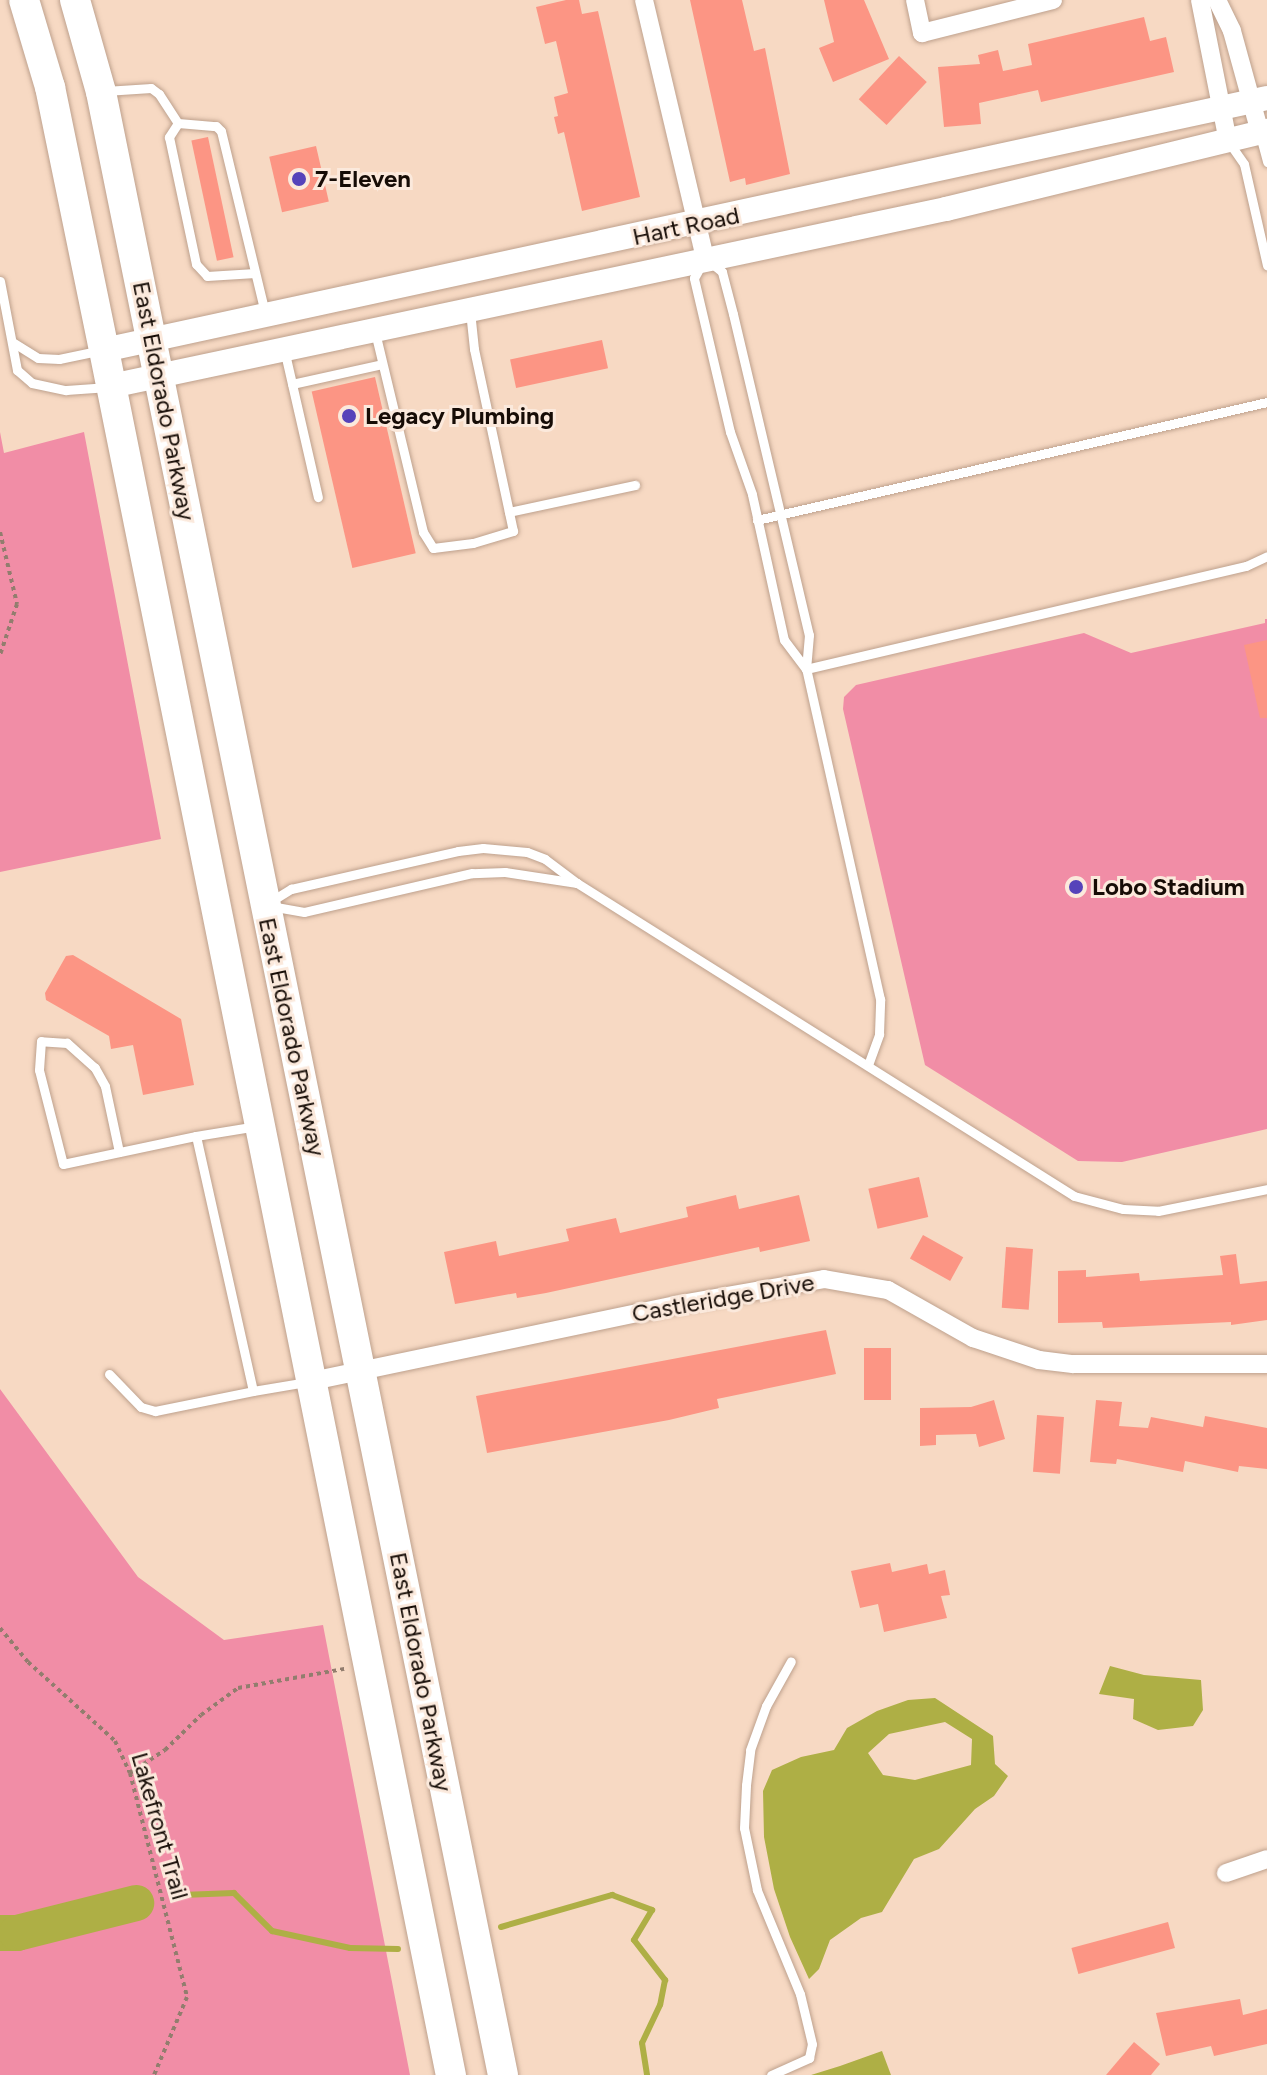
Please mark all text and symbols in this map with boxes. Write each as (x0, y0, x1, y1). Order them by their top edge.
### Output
place label: 7-Eleven (315, 165, 411, 193)
marker: 7-Eleven (290, 170, 308, 188)
street label: Hart Road (630, 201, 742, 251)
street label: East Eldorado Parkway (127, 279, 201, 523)
place label: Legacy Plumbing (365, 402, 554, 430)
marker: Legacy Plumbing (340, 407, 358, 425)
place label: Lobo Stadium (1092, 873, 1245, 901)
marker: Lobo Stadium (1067, 878, 1085, 896)
street label: East Eldorado Parkway (253, 915, 331, 1159)
street label: Castleridge Drive (630, 1268, 816, 1328)
street label: East Eldorado Parkway (384, 1550, 458, 1794)
street label: Lakefront Trail (125, 1749, 195, 1903)

